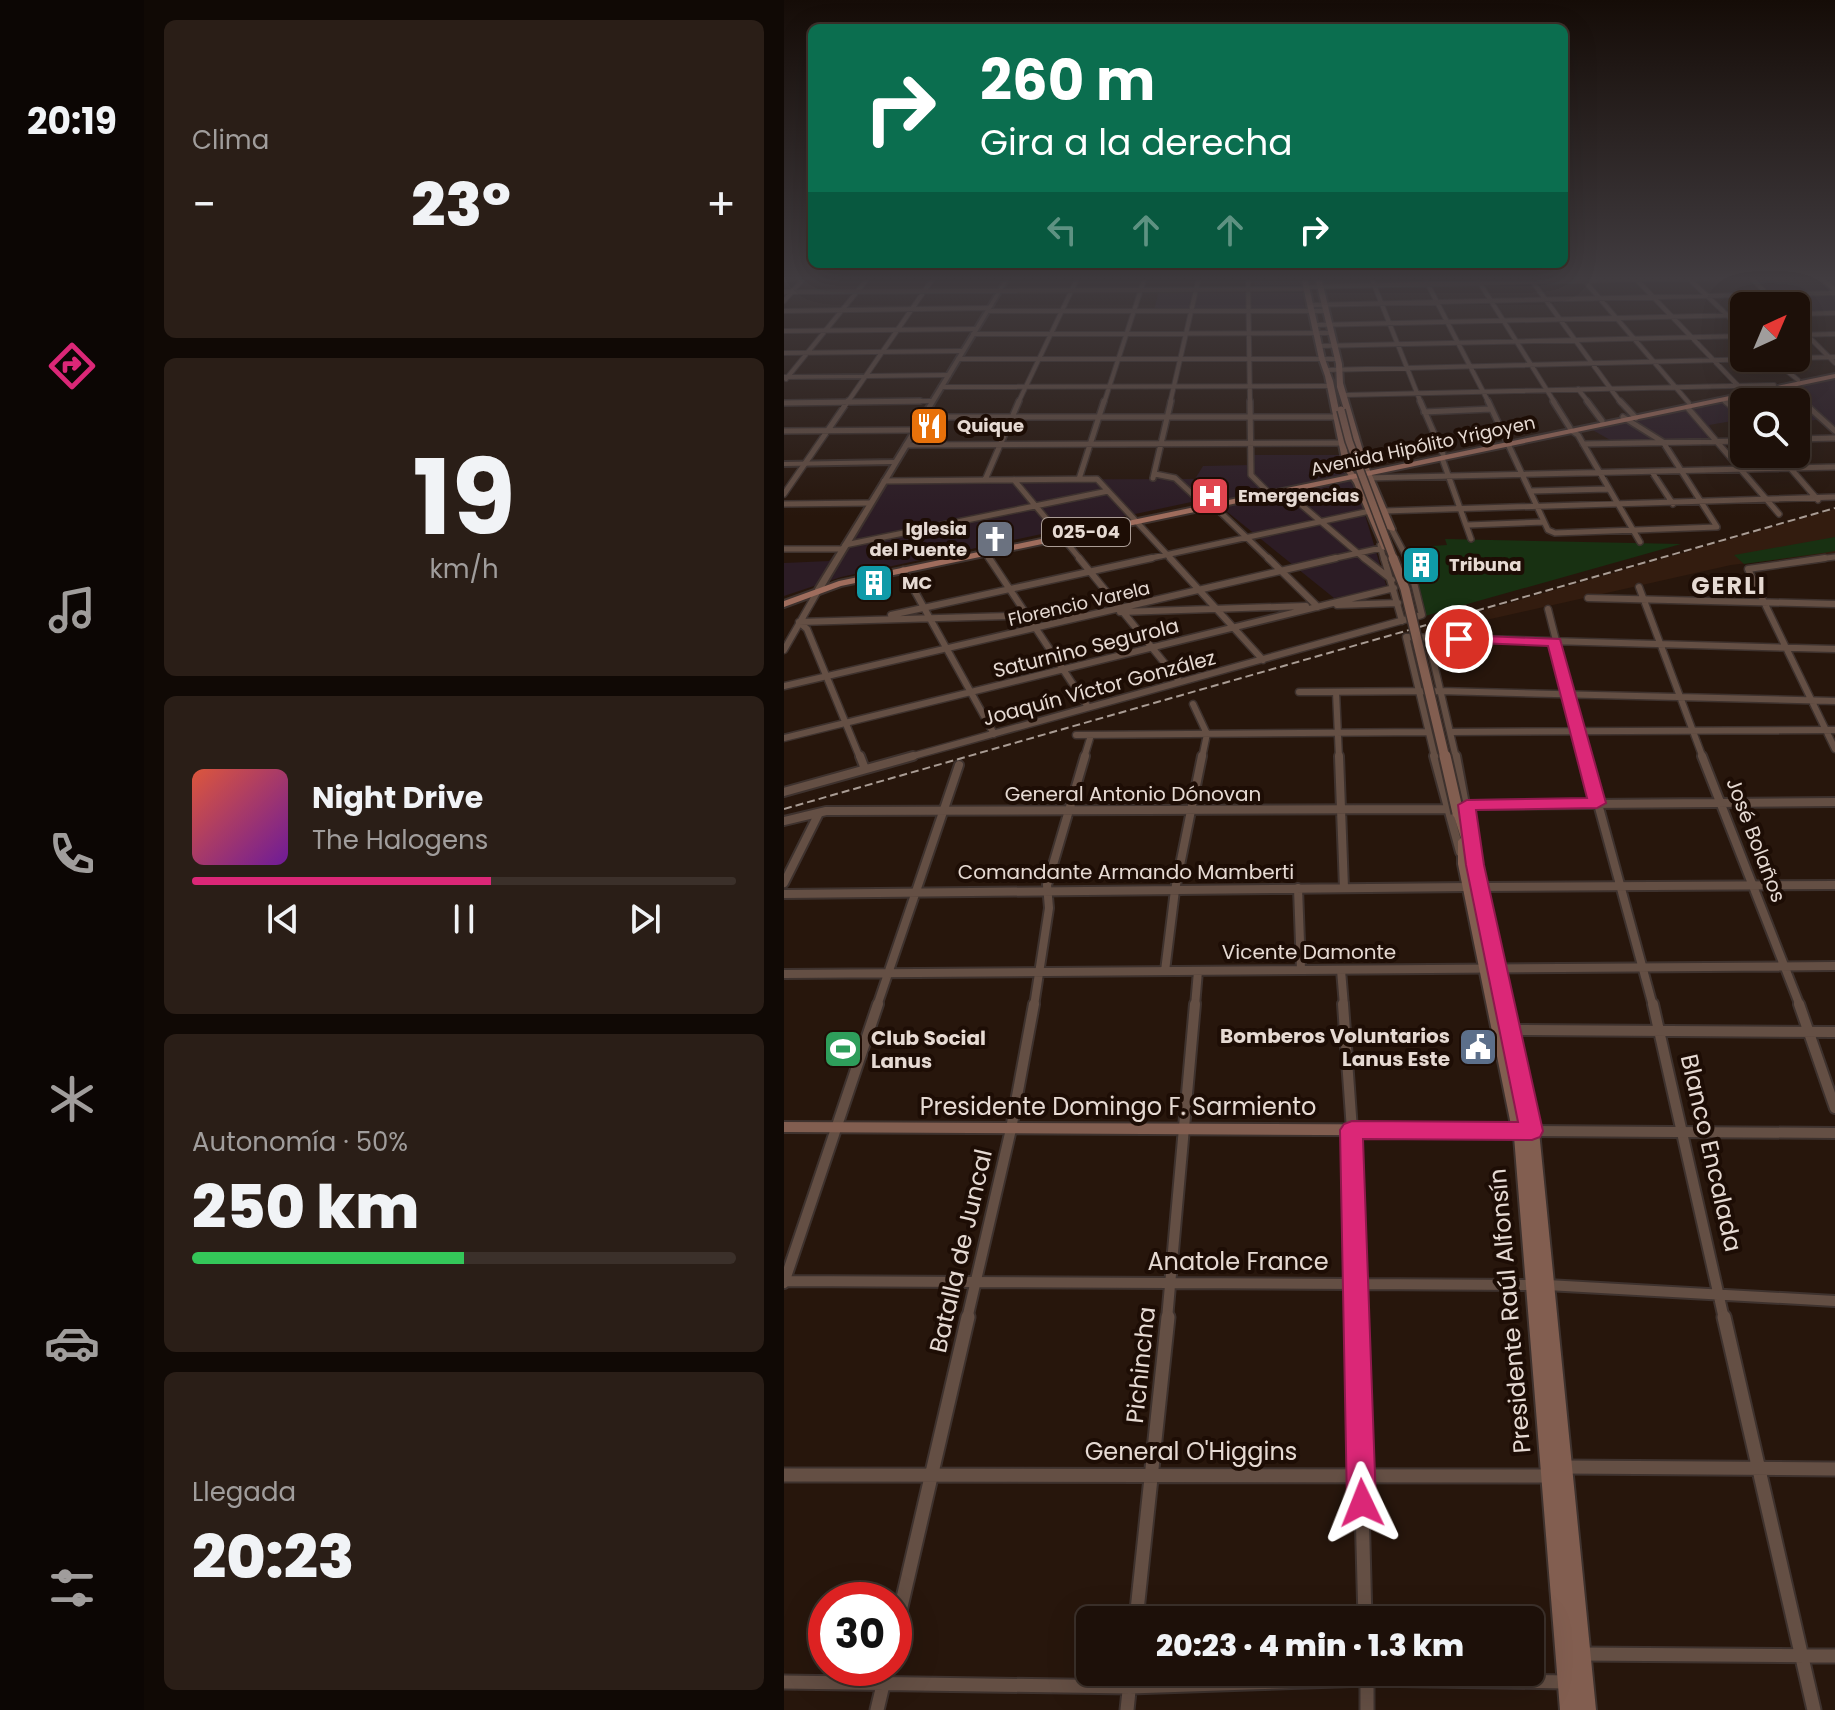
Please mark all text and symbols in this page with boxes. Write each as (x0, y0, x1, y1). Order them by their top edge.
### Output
text: 260 m (980, 41, 1155, 120)
icon: right (848, 56, 952, 160)
text: 20:19 (27, 96, 117, 147)
text: Gira a la derecha (980, 117, 1293, 168)
text: Clima (192, 122, 269, 158)
text: 23° (411, 163, 511, 247)
text: − (192, 174, 216, 235)
text: + (706, 174, 736, 235)
icon: left (1040, 208, 1084, 252)
icon: ahead (1124, 208, 1168, 252)
icon: ahead (1208, 208, 1252, 252)
icon: right (1292, 208, 1336, 252)
north arrow (1730, 292, 1810, 372)
map controls (1730, 292, 1810, 468)
icon: directions (44, 338, 100, 394)
button: search (1730, 388, 1810, 468)
restaurant icon: Quique (908, 405, 950, 447)
street label: Avenida Hipólito Yrigoyen (1308, 409, 1537, 482)
place label: Quique (957, 413, 1024, 438)
text: 19 (412, 425, 516, 570)
hospital icon: Emergencias (1189, 475, 1231, 517)
place label: Emergencias (1238, 483, 1360, 508)
place label: Iglesia del Puente (870, 516, 967, 562)
church icon: Iglesia del Puente (974, 518, 1016, 560)
road number: 025-04 (1042, 518, 1130, 546)
building icon: Tribuna (1400, 544, 1442, 586)
text: km/h (429, 551, 499, 587)
place label: Tribuna (1449, 552, 1521, 577)
building icon: MC (853, 562, 895, 604)
district label: GERLI (1691, 569, 1767, 602)
place label: MC (902, 570, 932, 595)
street label: Florencio Varela (1005, 575, 1152, 632)
icon: music (44, 582, 100, 638)
pin (1425, 605, 1493, 673)
street label: Saturnino Segurola (990, 611, 1182, 685)
icon: arrive (1437, 617, 1481, 661)
street label: Joaquín Víctor González (979, 643, 1219, 733)
street label: José Bolaños (1719, 774, 1793, 906)
text: Night Drive (312, 776, 483, 819)
street label: General Antonio Dónovan (1005, 780, 1261, 808)
text: The Halogens (312, 822, 488, 858)
icon: phone (44, 826, 100, 882)
street label: Comandante Armando Mamberti (958, 858, 1294, 886)
icon: previous (261, 897, 305, 941)
icon: pause (442, 897, 486, 941)
icon: next (623, 897, 667, 941)
street label: Vicente Damonte (1222, 938, 1396, 966)
place label: Bomberos Voluntarios Lanus Este (1220, 1022, 1450, 1073)
place label: Club Social Lanus (871, 1024, 986, 1075)
public building icon: Bomberos Voluntarios Lanus Este (1457, 1026, 1499, 1068)
sports icon: Club Social Lanus (822, 1028, 864, 1070)
street label: Blanco Encalada (1673, 1051, 1750, 1255)
icon: climate (44, 1071, 100, 1127)
street label: Presidente Domingo F. Sarmiento (920, 1090, 1316, 1123)
text: Autonomía · 50% (192, 1124, 408, 1160)
street label: Batalla de Juncal (921, 1146, 1000, 1356)
text: 250 km (192, 1165, 419, 1249)
street label: Presidente Raúl Alfonsín (1481, 1167, 1538, 1455)
street label: Anatole France (1147, 1245, 1329, 1278)
street label: Pichincha (1118, 1305, 1163, 1425)
icon: car (44, 1315, 100, 1371)
street label: General O'Higgins (1085, 1435, 1297, 1468)
position arrow (1320, 1461, 1404, 1545)
text: Llegada (192, 1474, 296, 1510)
text: 20:23 (192, 1515, 354, 1599)
icon: filters (44, 1560, 100, 1616)
speed limit sign: 30 (808, 1582, 912, 1686)
text: 20:23 · 4 min · 1.3 km (1156, 1624, 1464, 1667)

